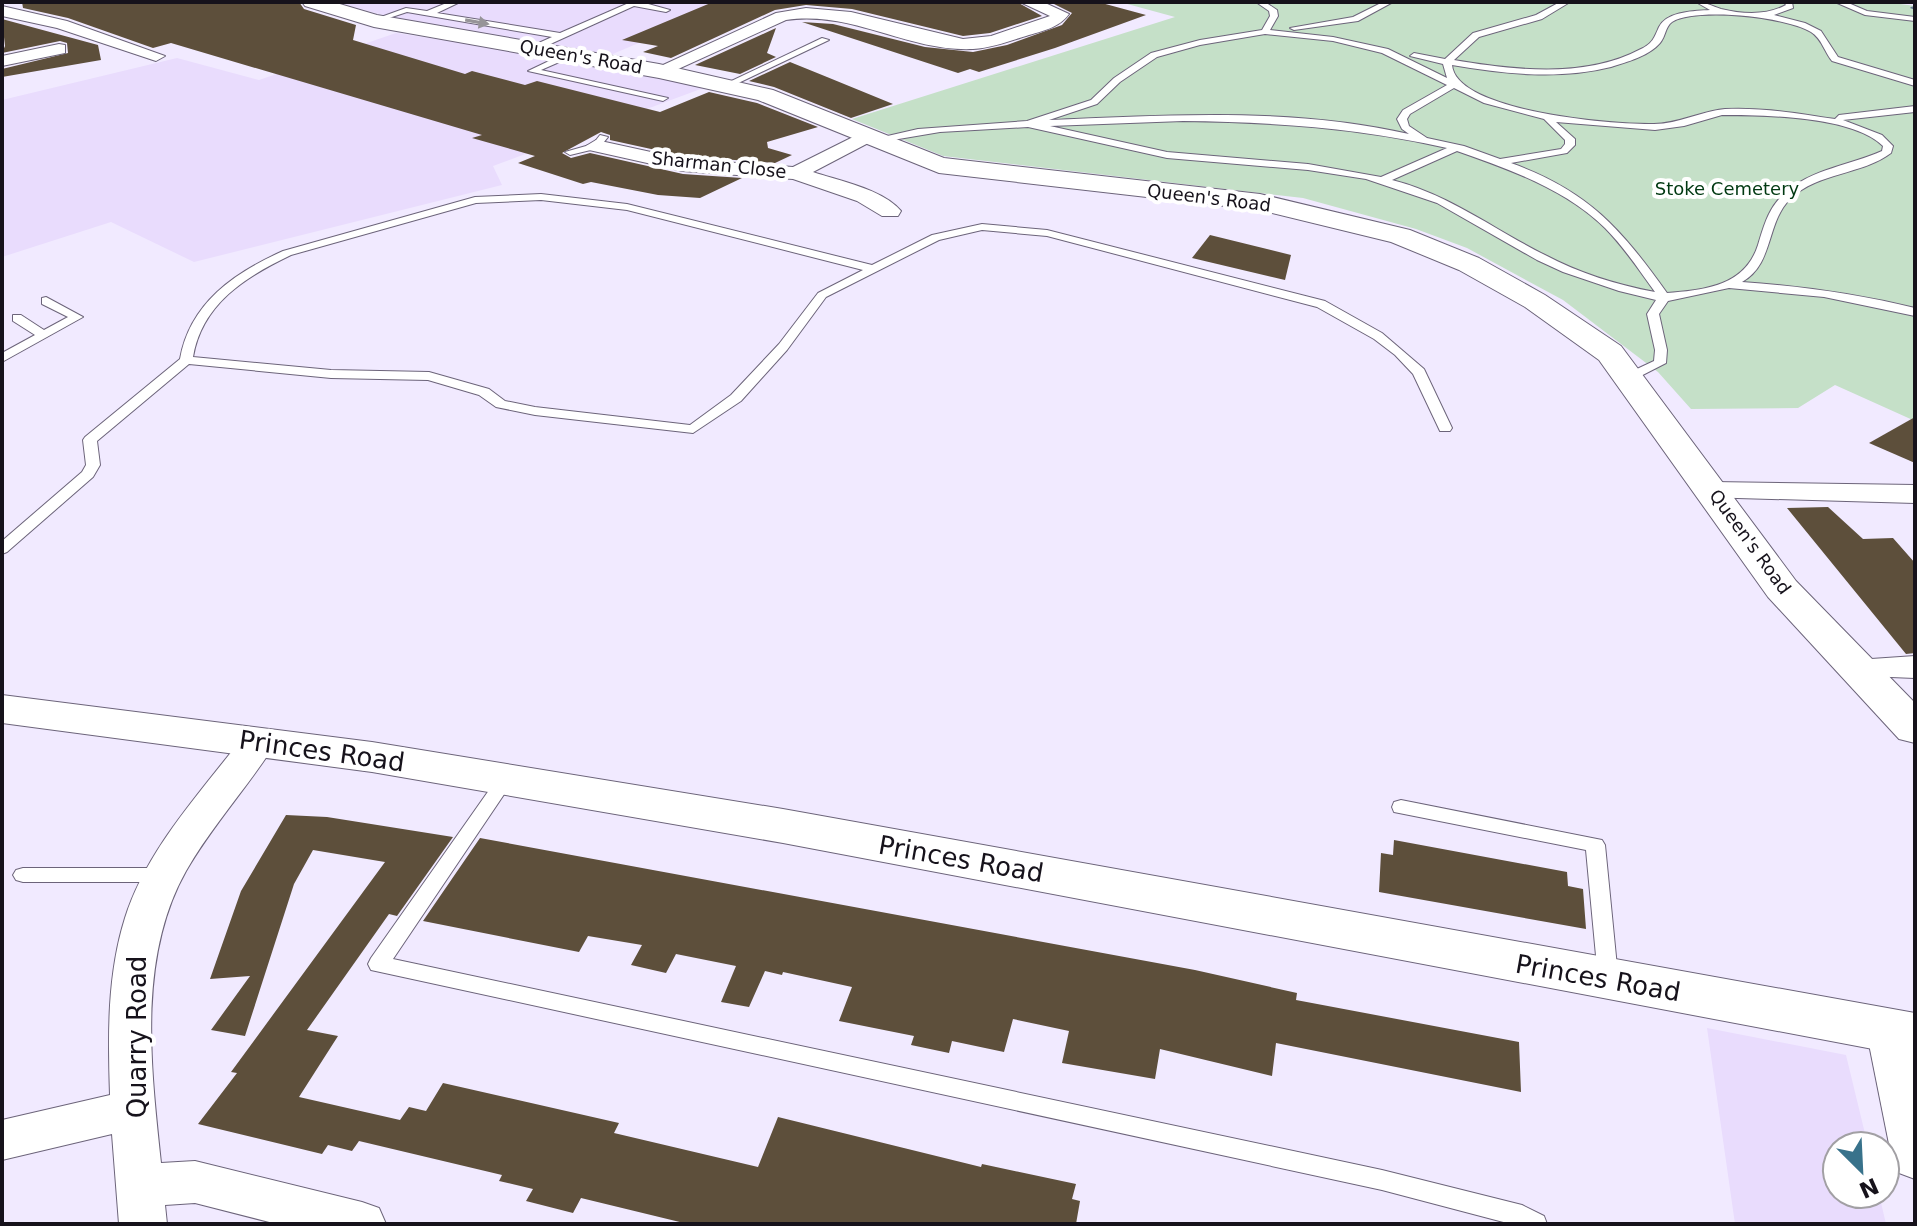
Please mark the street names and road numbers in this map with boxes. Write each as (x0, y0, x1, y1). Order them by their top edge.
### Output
street label: Queen's Road (518, 35, 644, 78)
street label: Sharman Close (650, 147, 788, 182)
street label: Queen's Road (1146, 180, 1272, 216)
street label: Queen's Road (1705, 485, 1795, 598)
street label: Princes Road (237, 725, 407, 777)
street label: Princes Road (876, 830, 1046, 888)
street label: Princes Road (1513, 949, 1683, 1007)
street label: Quarry Road (122, 956, 152, 1118)

